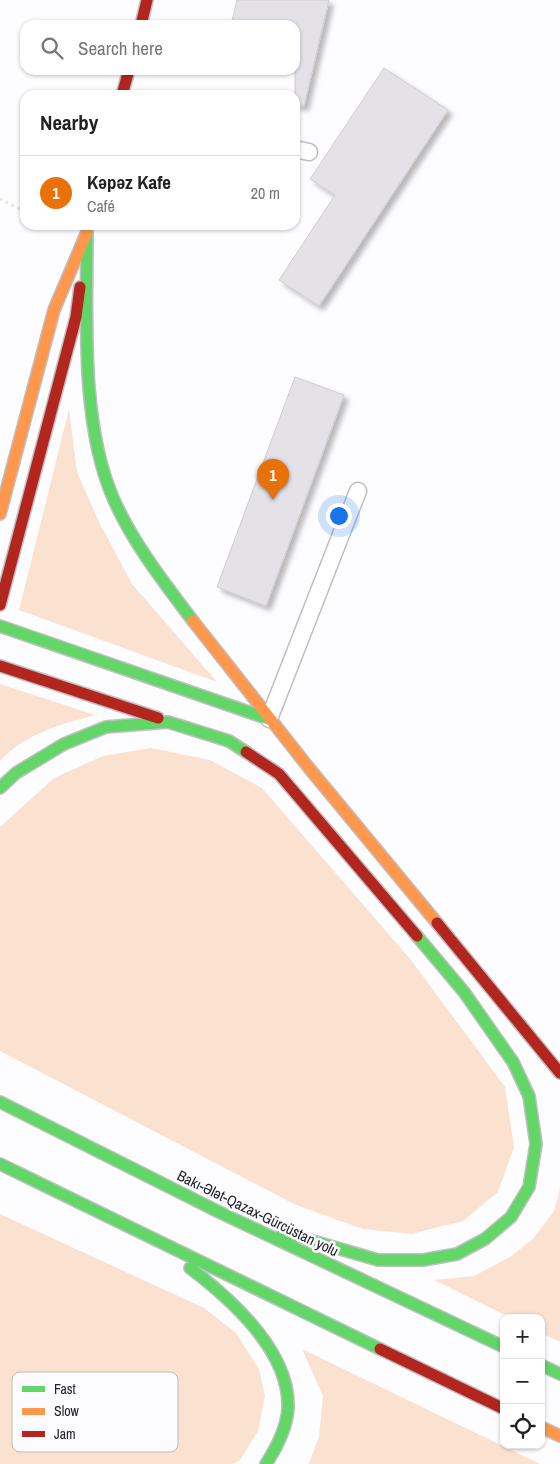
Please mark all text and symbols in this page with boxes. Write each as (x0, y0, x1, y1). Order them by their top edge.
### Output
search box (20, 20, 300, 75)
icon: search (38, 34, 66, 62)
text: Search here (78, 35, 163, 61)
text: Nearby (40, 108, 98, 137)
text: Kəpəz Kafe (87, 169, 171, 195)
text: 1 (52, 182, 60, 204)
text: 20 m (251, 182, 280, 204)
text: Café (87, 195, 115, 217)
pin: 1 (257, 459, 289, 500)
your location (326, 503, 352, 529)
street label: Bakı-Ələt-Qazax-Gürcüstan yolu (174, 1165, 342, 1261)
map controls (500, 1314, 545, 1449)
button: + (500, 1314, 545, 1359)
button: − (500, 1359, 545, 1404)
legend (12, 1372, 178, 1452)
text: Fast (54, 1380, 76, 1398)
text: Slow (54, 1402, 80, 1420)
button: locate (500, 1404, 545, 1449)
text: Jam (54, 1425, 76, 1443)

